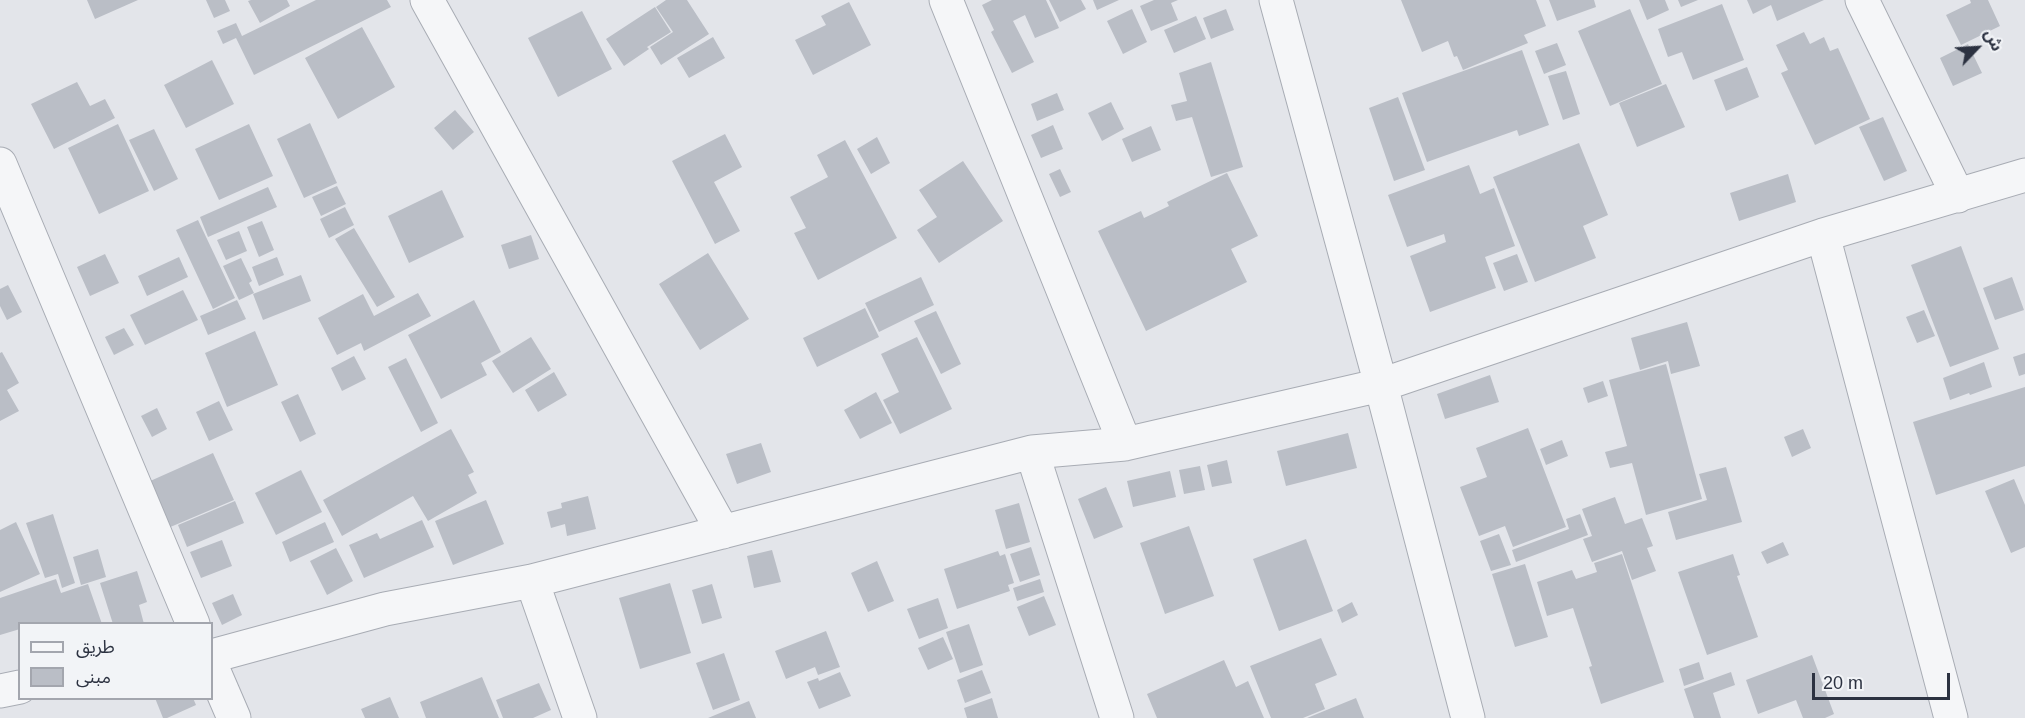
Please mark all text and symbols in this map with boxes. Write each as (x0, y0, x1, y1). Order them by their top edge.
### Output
north arrow (1947, 18, 2007, 78)
text: ش (1981, 27, 2006, 54)
legend (18, 622, 213, 700)
text: طريق (76, 637, 115, 657)
scale bar (1815, 661, 1953, 699)
text: مبنى (76, 667, 111, 687)
text: 20 m (1823, 673, 1863, 693)

